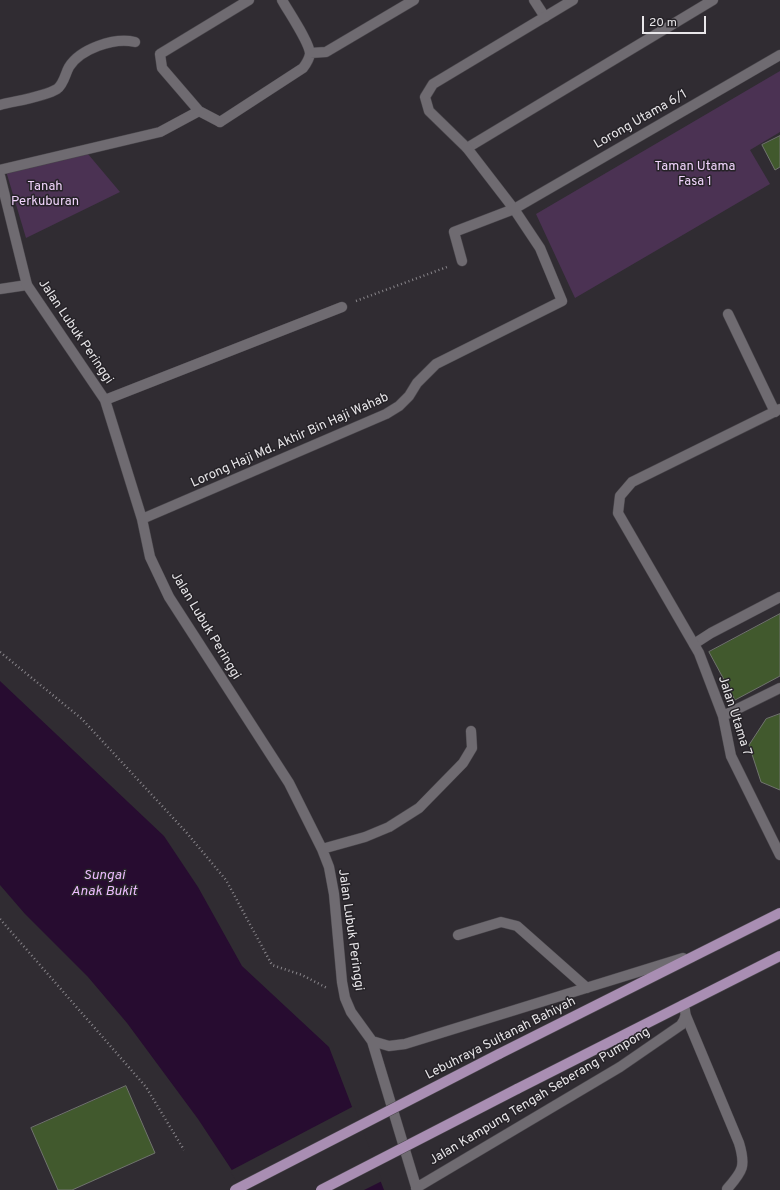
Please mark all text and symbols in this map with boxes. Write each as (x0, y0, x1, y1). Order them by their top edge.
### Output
scale bar (644, 8, 708, 34)
text: 20 m (649, 15, 677, 31)
street label: Lorong Utama 6/1 (592, 87, 690, 153)
park label: Taman Utama Fasa 1 (655, 159, 735, 190)
park label: Tanah Perkuburan (11, 179, 79, 210)
street label: Jalan Lubuk Peringgi (34, 277, 116, 387)
street label: Lorong Haji Md. Akhir Bin Haji Wahab (189, 390, 391, 492)
street label: Jalan Lubuk Peringgi (167, 569, 243, 683)
street label: Jalan Utama 7 (714, 674, 754, 758)
water label: Sungai Anak Bukit (71, 868, 137, 900)
street label: Jalan Lubuk Peringgi (334, 868, 366, 992)
street label: Lebuhraya Sultanah Bahiyah (423, 994, 579, 1084)
street label: Jalan Kampung Tengah Seberang Pumpong (427, 1025, 653, 1169)

